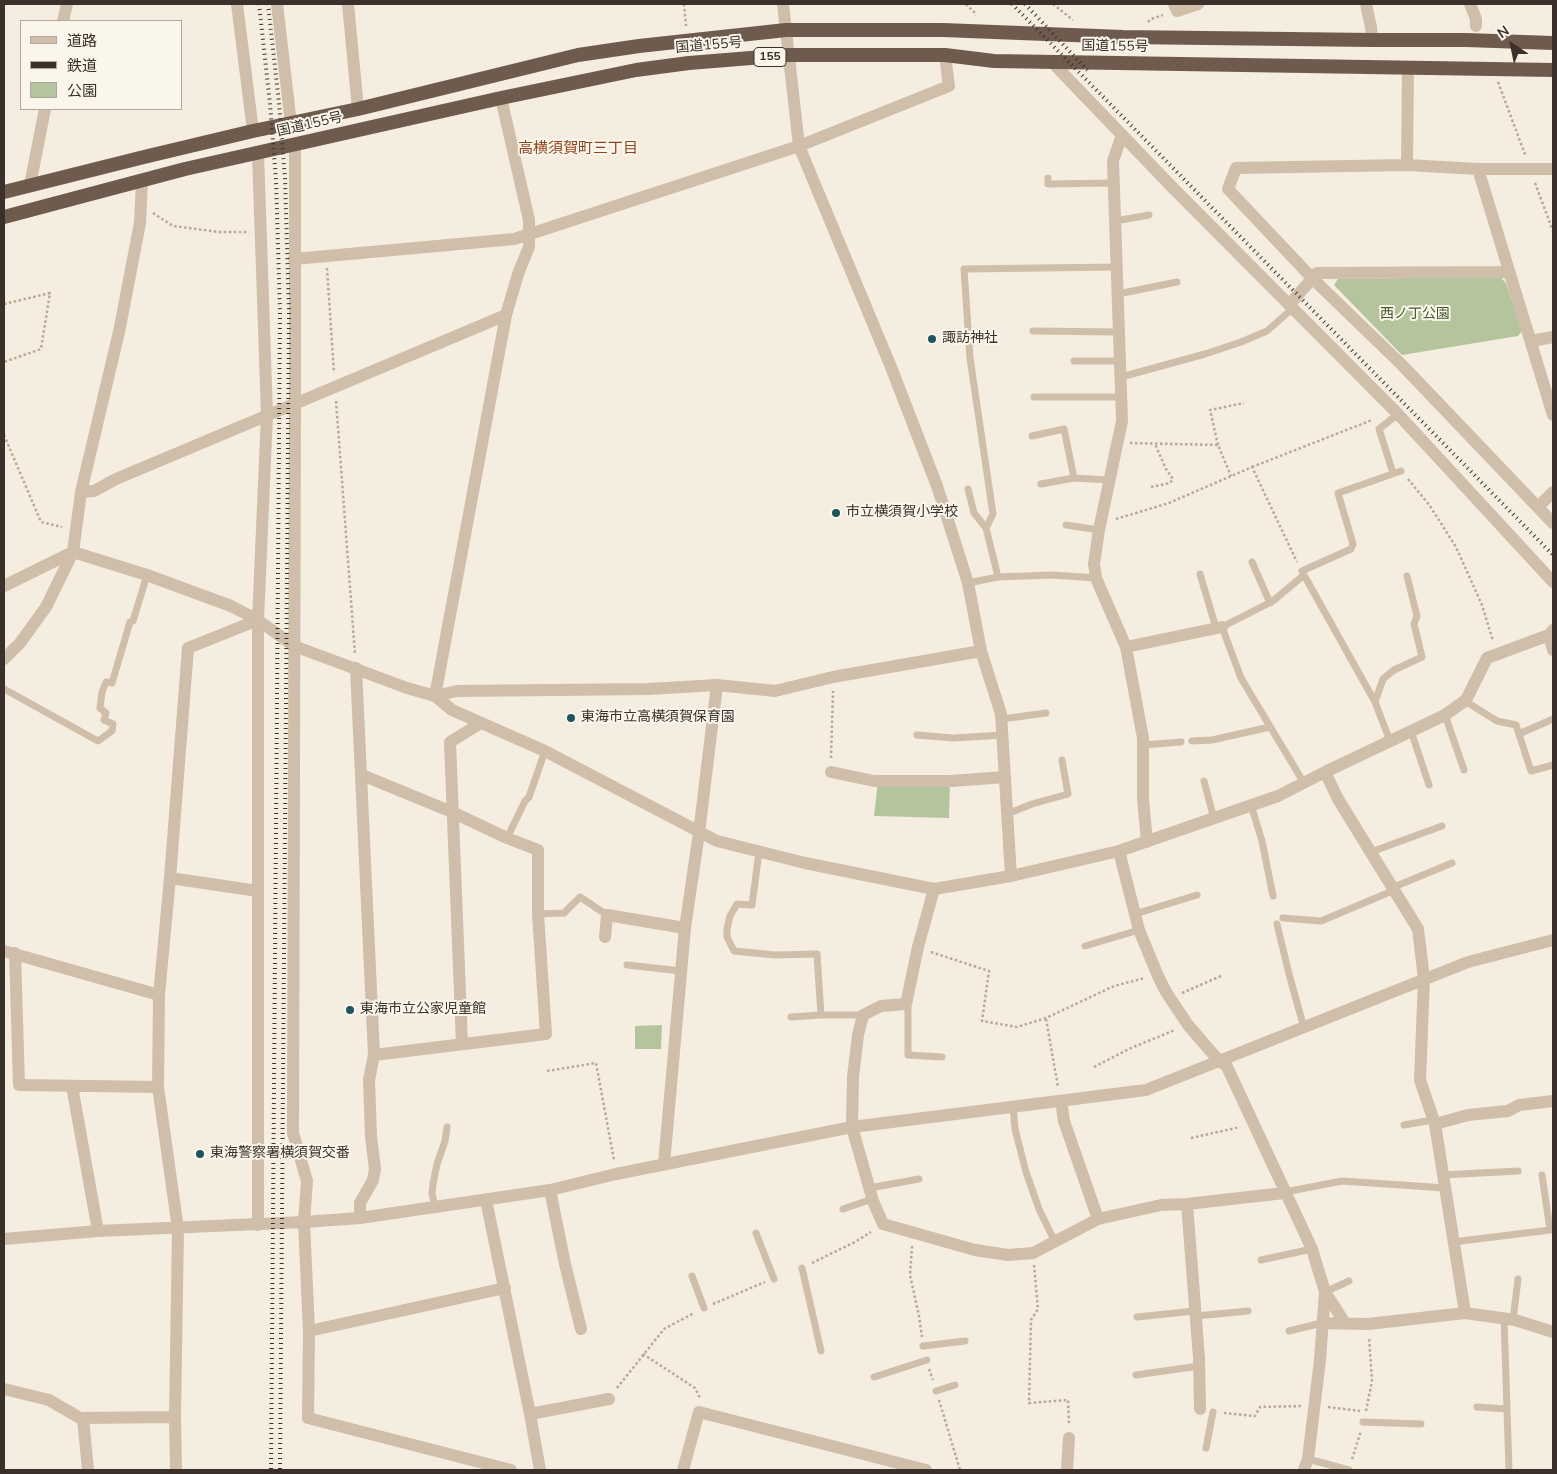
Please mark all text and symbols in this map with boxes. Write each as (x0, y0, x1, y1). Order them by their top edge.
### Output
legend (20, 20, 182, 110)
north arrow (1487, 20, 1537, 70)
text: N (1494, 21, 1513, 43)
text: 道路 (67, 31, 97, 51)
street label: 国道155号 (675, 35, 743, 57)
street label: 国道155号 (1081, 38, 1149, 56)
road number: 155 (754, 48, 786, 66)
text: 鉄道 (67, 56, 97, 76)
text: 公園 (67, 81, 97, 101)
street label: 国道155号 (275, 109, 345, 141)
district label: 高横須賀町三丁目 (518, 140, 638, 158)
park label: 西ノ丁公園 (1380, 307, 1450, 323)
place label: 諏訪神社 (942, 331, 998, 347)
marker: 諏訪神社 (926, 333, 938, 345)
place label: 市立横須賀小学校 (846, 505, 958, 521)
marker: 市立横須賀小学校 (830, 507, 842, 519)
place label: 東海市立高横須賀保育園 (581, 710, 735, 726)
marker: 東海市立高横須賀保育園 (565, 712, 577, 724)
place label: 東海市立公家児童館 (360, 1002, 486, 1018)
marker: 東海市立公家児童館 (344, 1004, 356, 1016)
place label: 東海警察署横須賀交番 (210, 1146, 350, 1162)
marker: 東海警察署横須賀交番 (194, 1148, 206, 1160)

